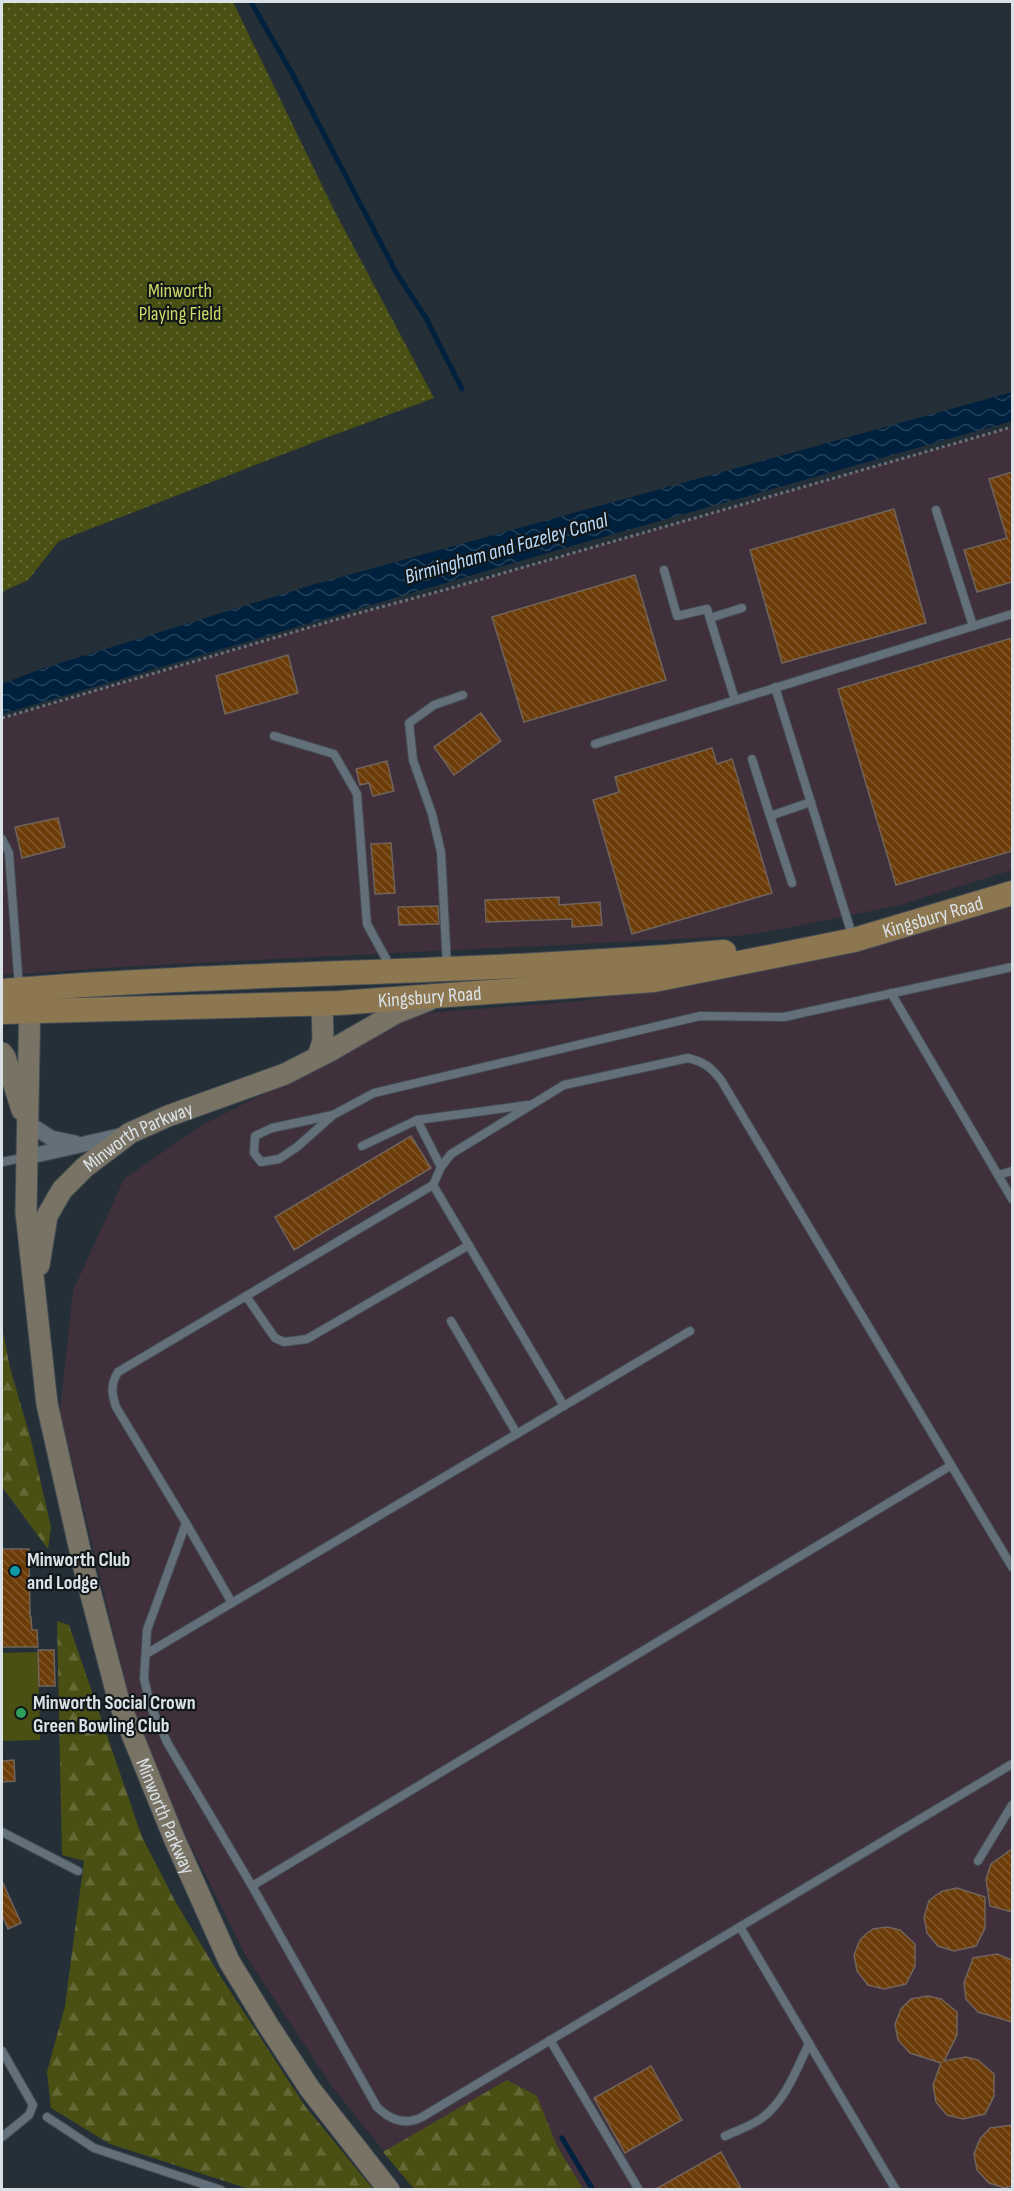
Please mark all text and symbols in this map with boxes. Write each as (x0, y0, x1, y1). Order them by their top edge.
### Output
park label: Minworth Playing Field (139, 279, 221, 326)
water label: Birmingham and Fazeley Canal (402, 507, 612, 589)
street label: Kingsbury Road (880, 891, 986, 944)
street label: Kingsbury Road (377, 982, 482, 1013)
street label: Minworth Parkway (79, 1097, 196, 1177)
place label: Minworth Club and Lodge (27, 1548, 130, 1595)
marker: Minworth Club and Lodge (8, 1564, 22, 1578)
place label: Minworth Social Crown Green Bowling Club (33, 1691, 196, 1738)
marker: Minworth Social Crown Green Bowling Club (14, 1706, 28, 1720)
street label: Minworth Parkway (130, 1755, 200, 1878)

